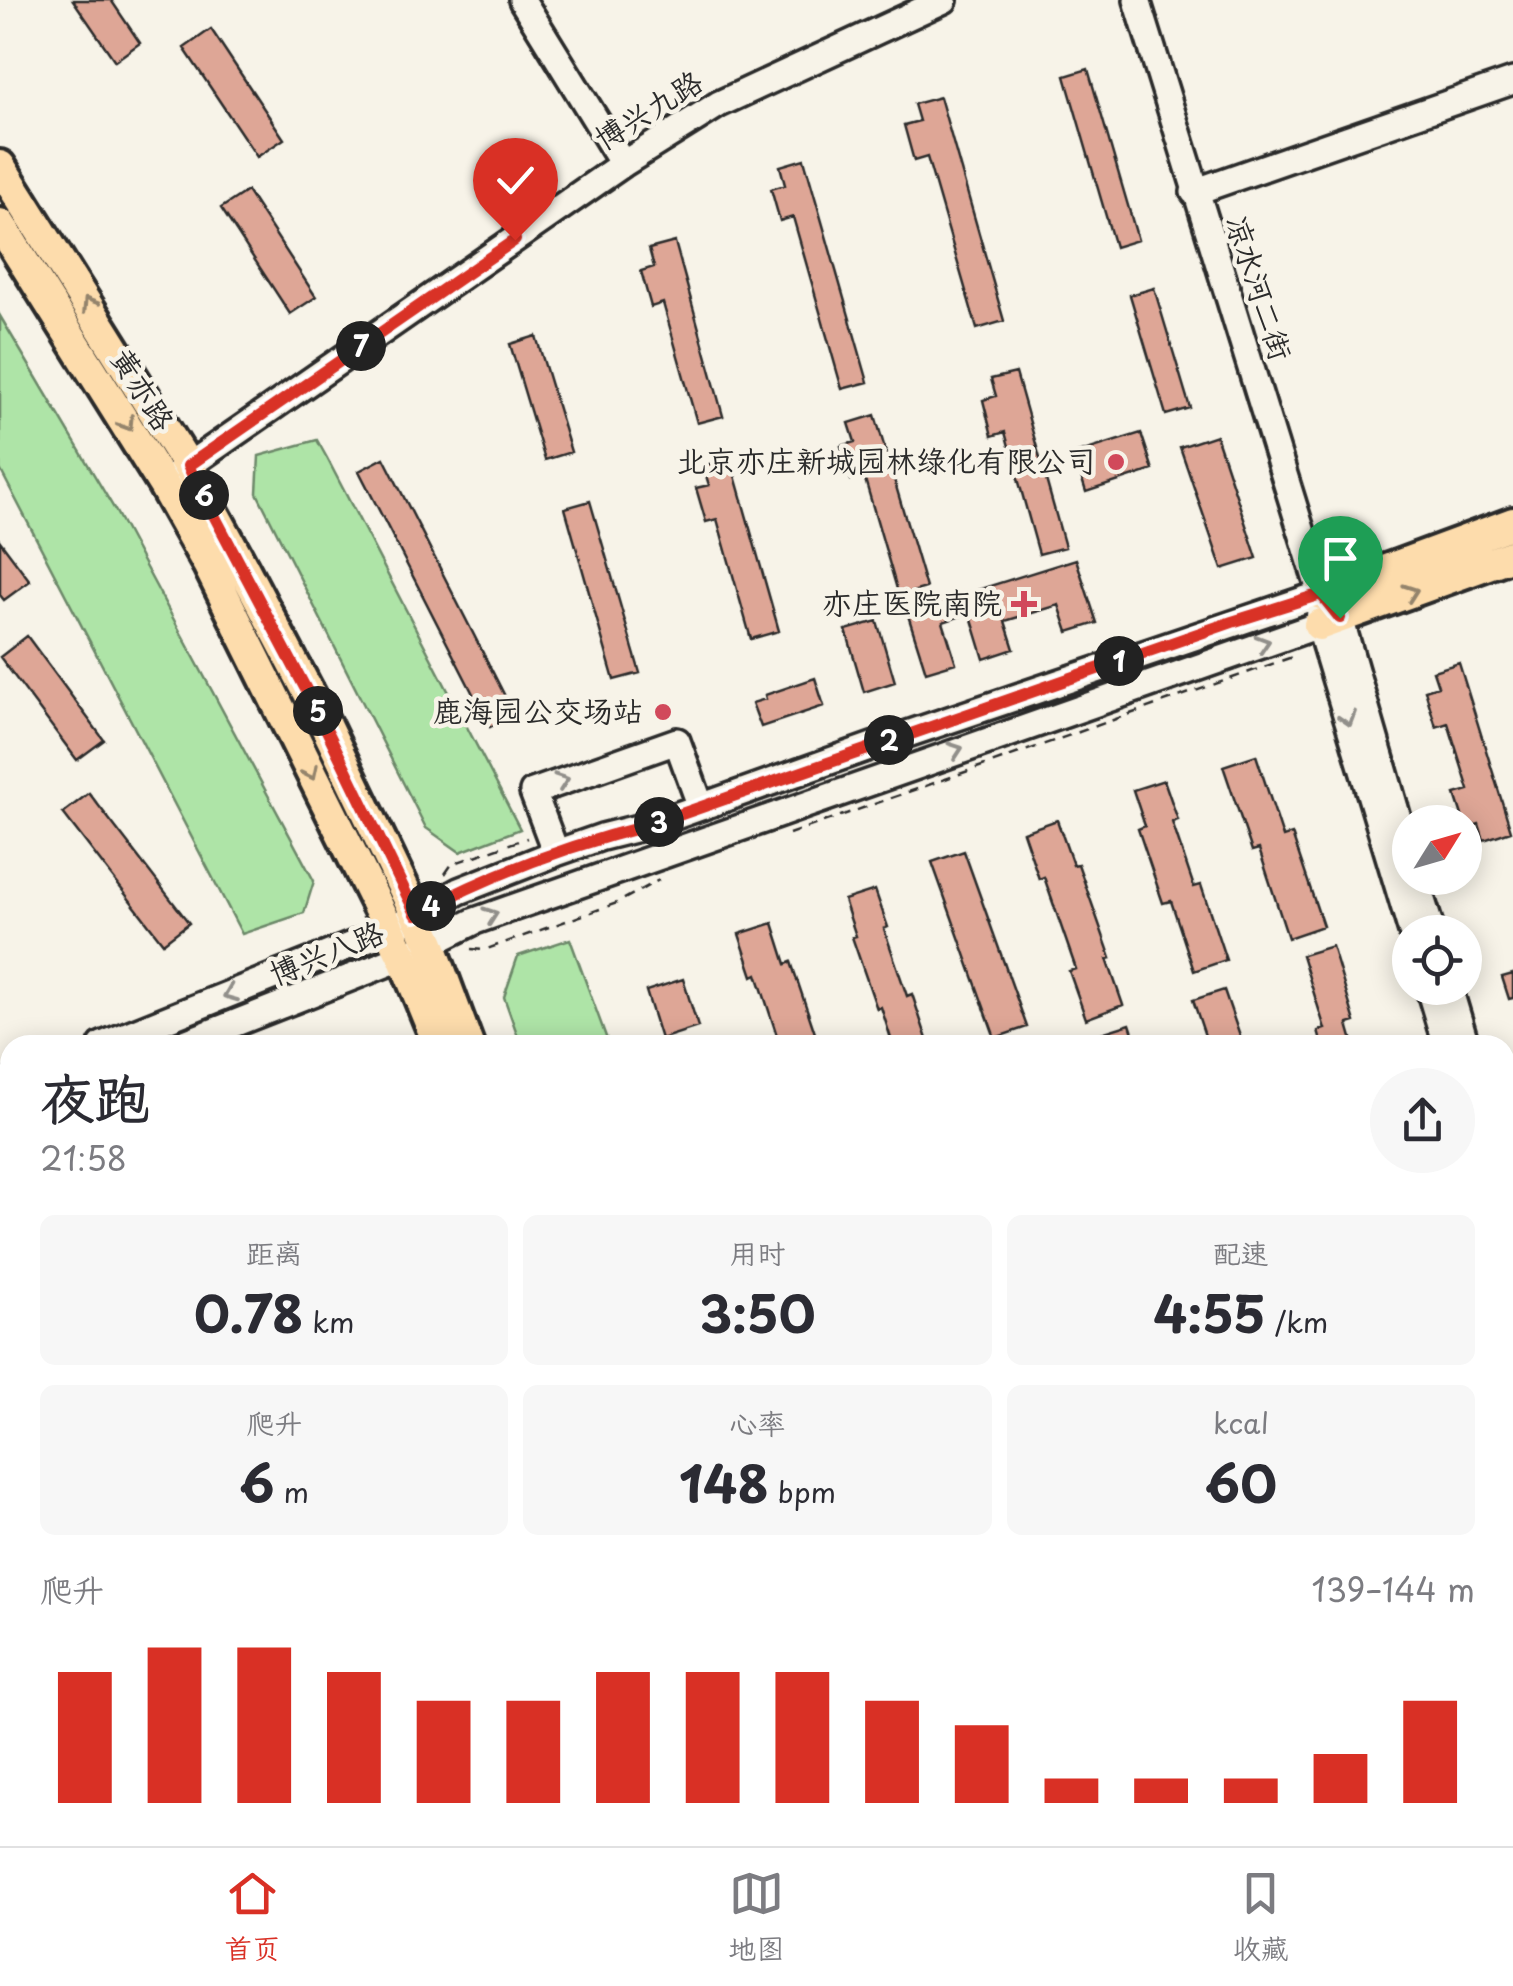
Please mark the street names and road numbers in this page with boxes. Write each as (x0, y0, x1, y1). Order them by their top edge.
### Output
street label: 博兴九路 (585, 58, 710, 160)
street label: 凉水河二街 (1216, 209, 1305, 366)
street label: 黄亦路 (101, 339, 187, 439)
street label: 博兴八路 (262, 908, 390, 995)

